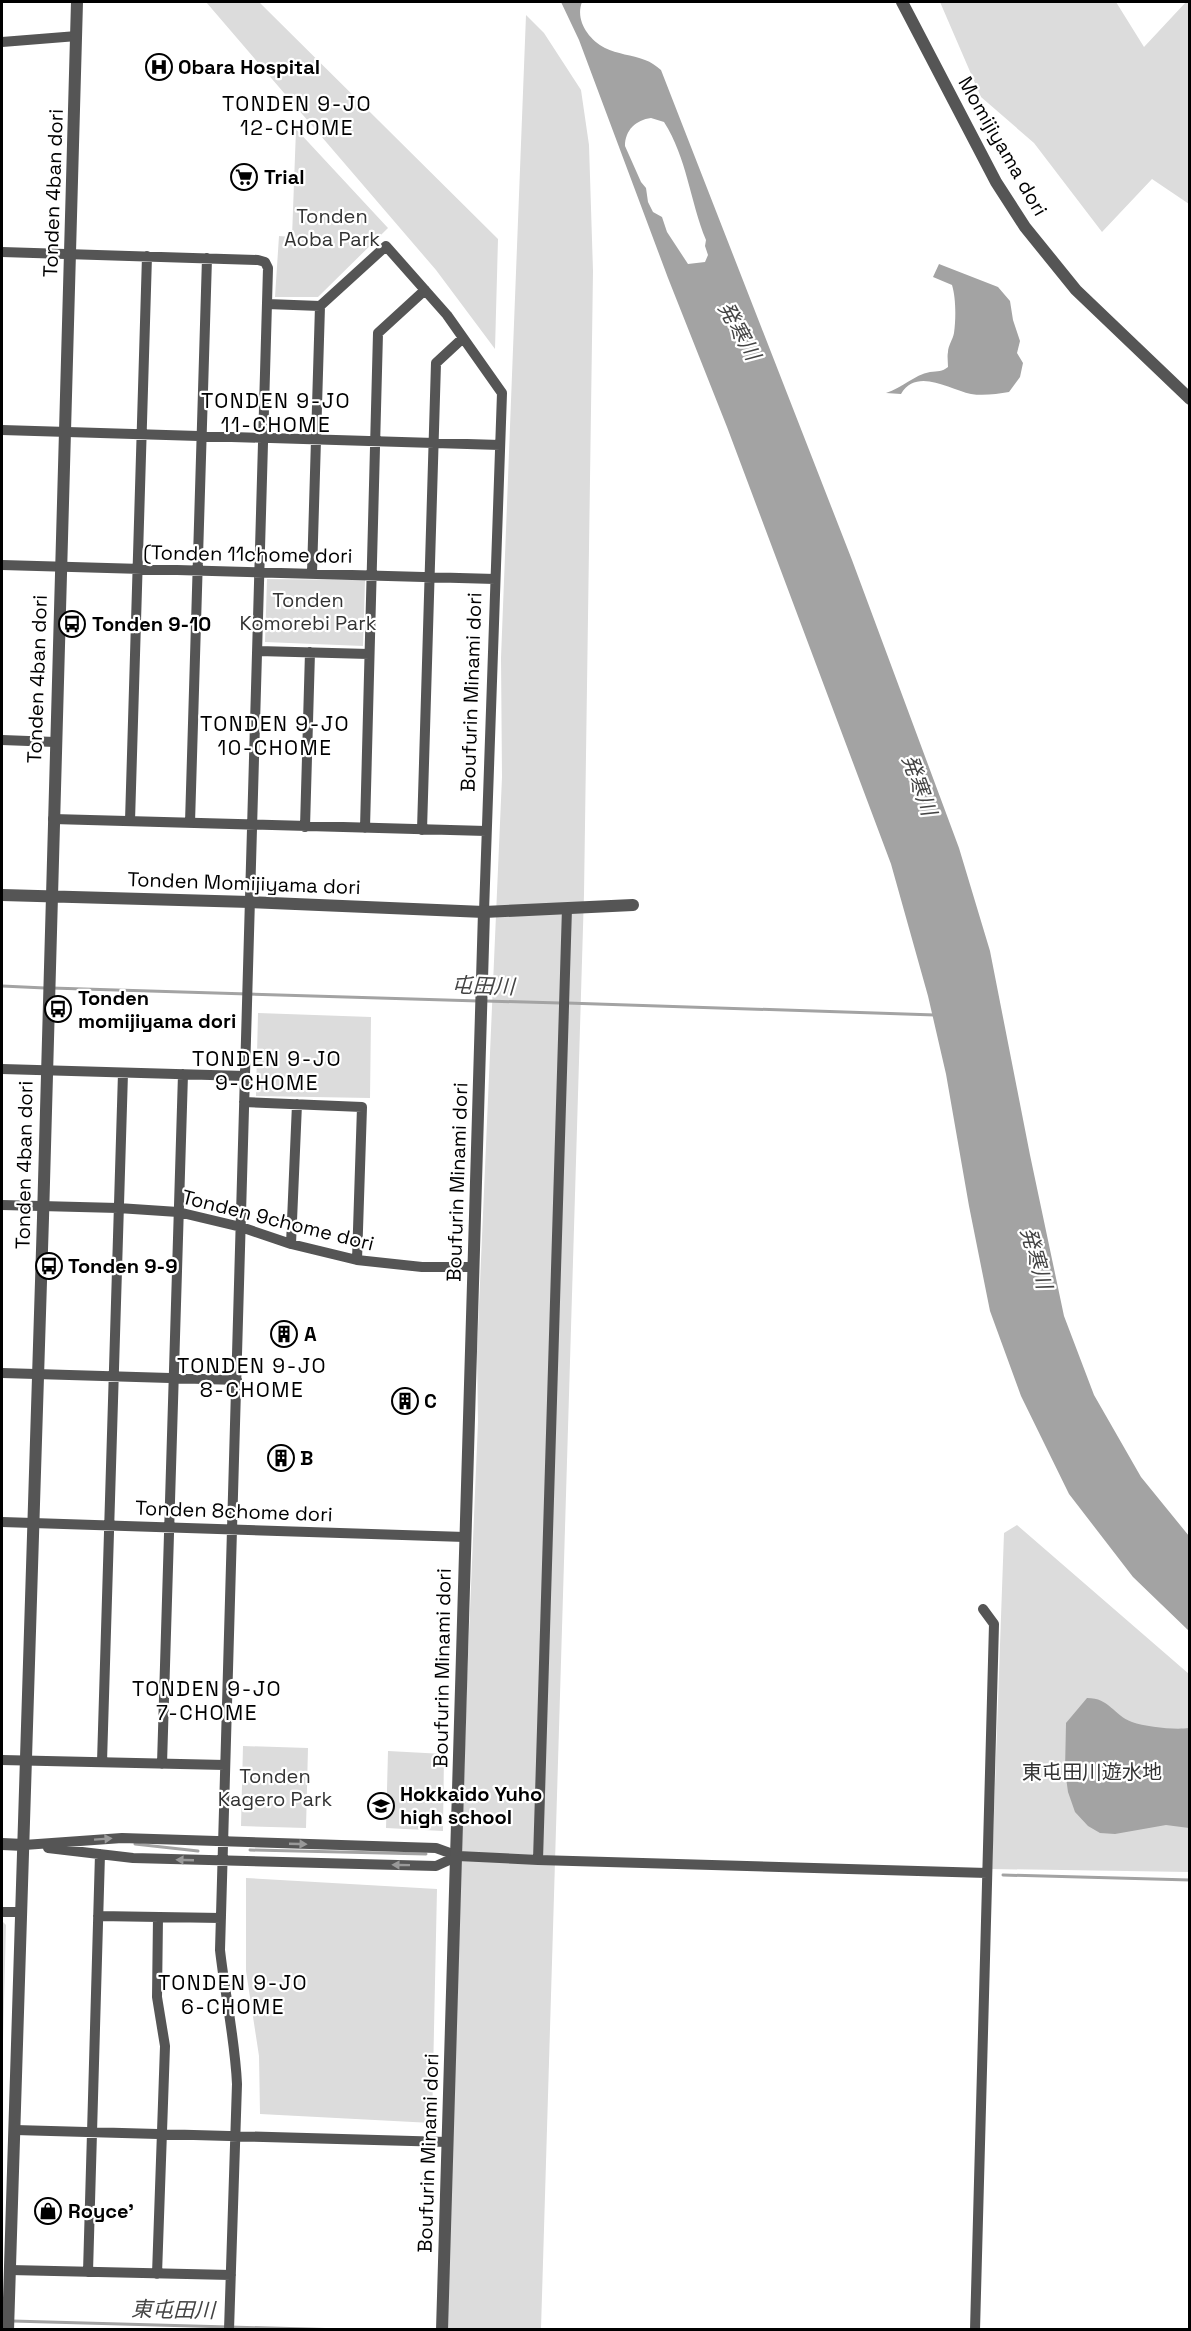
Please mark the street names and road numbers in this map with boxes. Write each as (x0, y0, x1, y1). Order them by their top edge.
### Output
street label: Momijiyama dori (953, 72, 1053, 220)
street label: Tonden 4ban dori (37, 108, 69, 278)
street label: (Tonden 11chome dori (143, 539, 353, 569)
street label: Boufurin Minami dori (455, 592, 487, 792)
street label: Tonden 4ban dori (21, 594, 53, 764)
street label: Tonden Momijiyama dori (127, 866, 361, 900)
street label: Tonden 4ban dori (10, 1081, 38, 1249)
street label: Boufurin Minami dori (441, 1082, 473, 1282)
street label: Tonden 9chome dori (179, 1184, 377, 1256)
street label: Tonden 8chome dori (135, 1495, 333, 1527)
street label: Boufurin Minami dori (427, 1568, 457, 1768)
street label: Boufurin Minami dori (412, 2053, 444, 2253)

